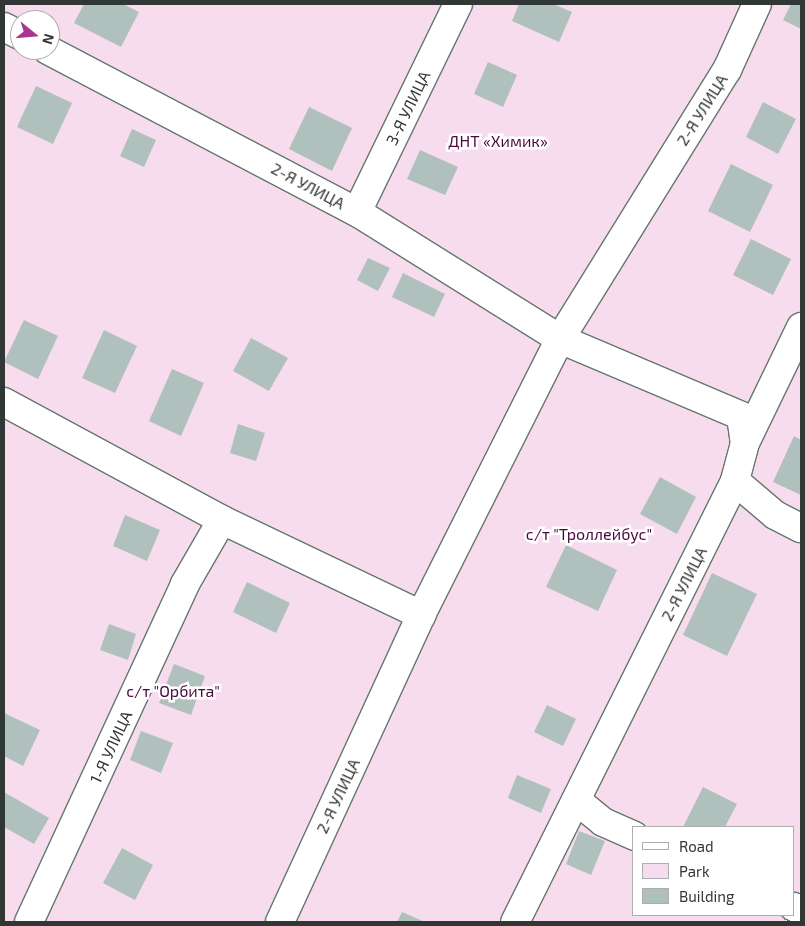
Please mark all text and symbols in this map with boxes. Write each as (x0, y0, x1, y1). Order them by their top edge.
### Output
north arrow (10, 10, 60, 60)
text: N (39, 32, 58, 47)
street label: 3-Я УЛИЦА (382, 68, 434, 148)
street label: 2-Я УЛИЦА (673, 71, 731, 149)
park label: ДНТ «Химик» (448, 131, 548, 151)
street label: 2-Я УЛИЦА (268, 159, 348, 213)
park label: с/т "Троллейбус" (526, 524, 652, 544)
street label: 2-Я УЛИЦА (657, 544, 711, 624)
park label: с/т "Орбита" (126, 681, 220, 701)
street label: 1-Я УЛИЦА (86, 708, 136, 786)
street label: 2-Я УЛИЦА (312, 756, 364, 836)
legend (632, 826, 795, 916)
text: Road (679, 837, 714, 855)
text: Park (679, 862, 710, 880)
text: Building (679, 887, 734, 905)

